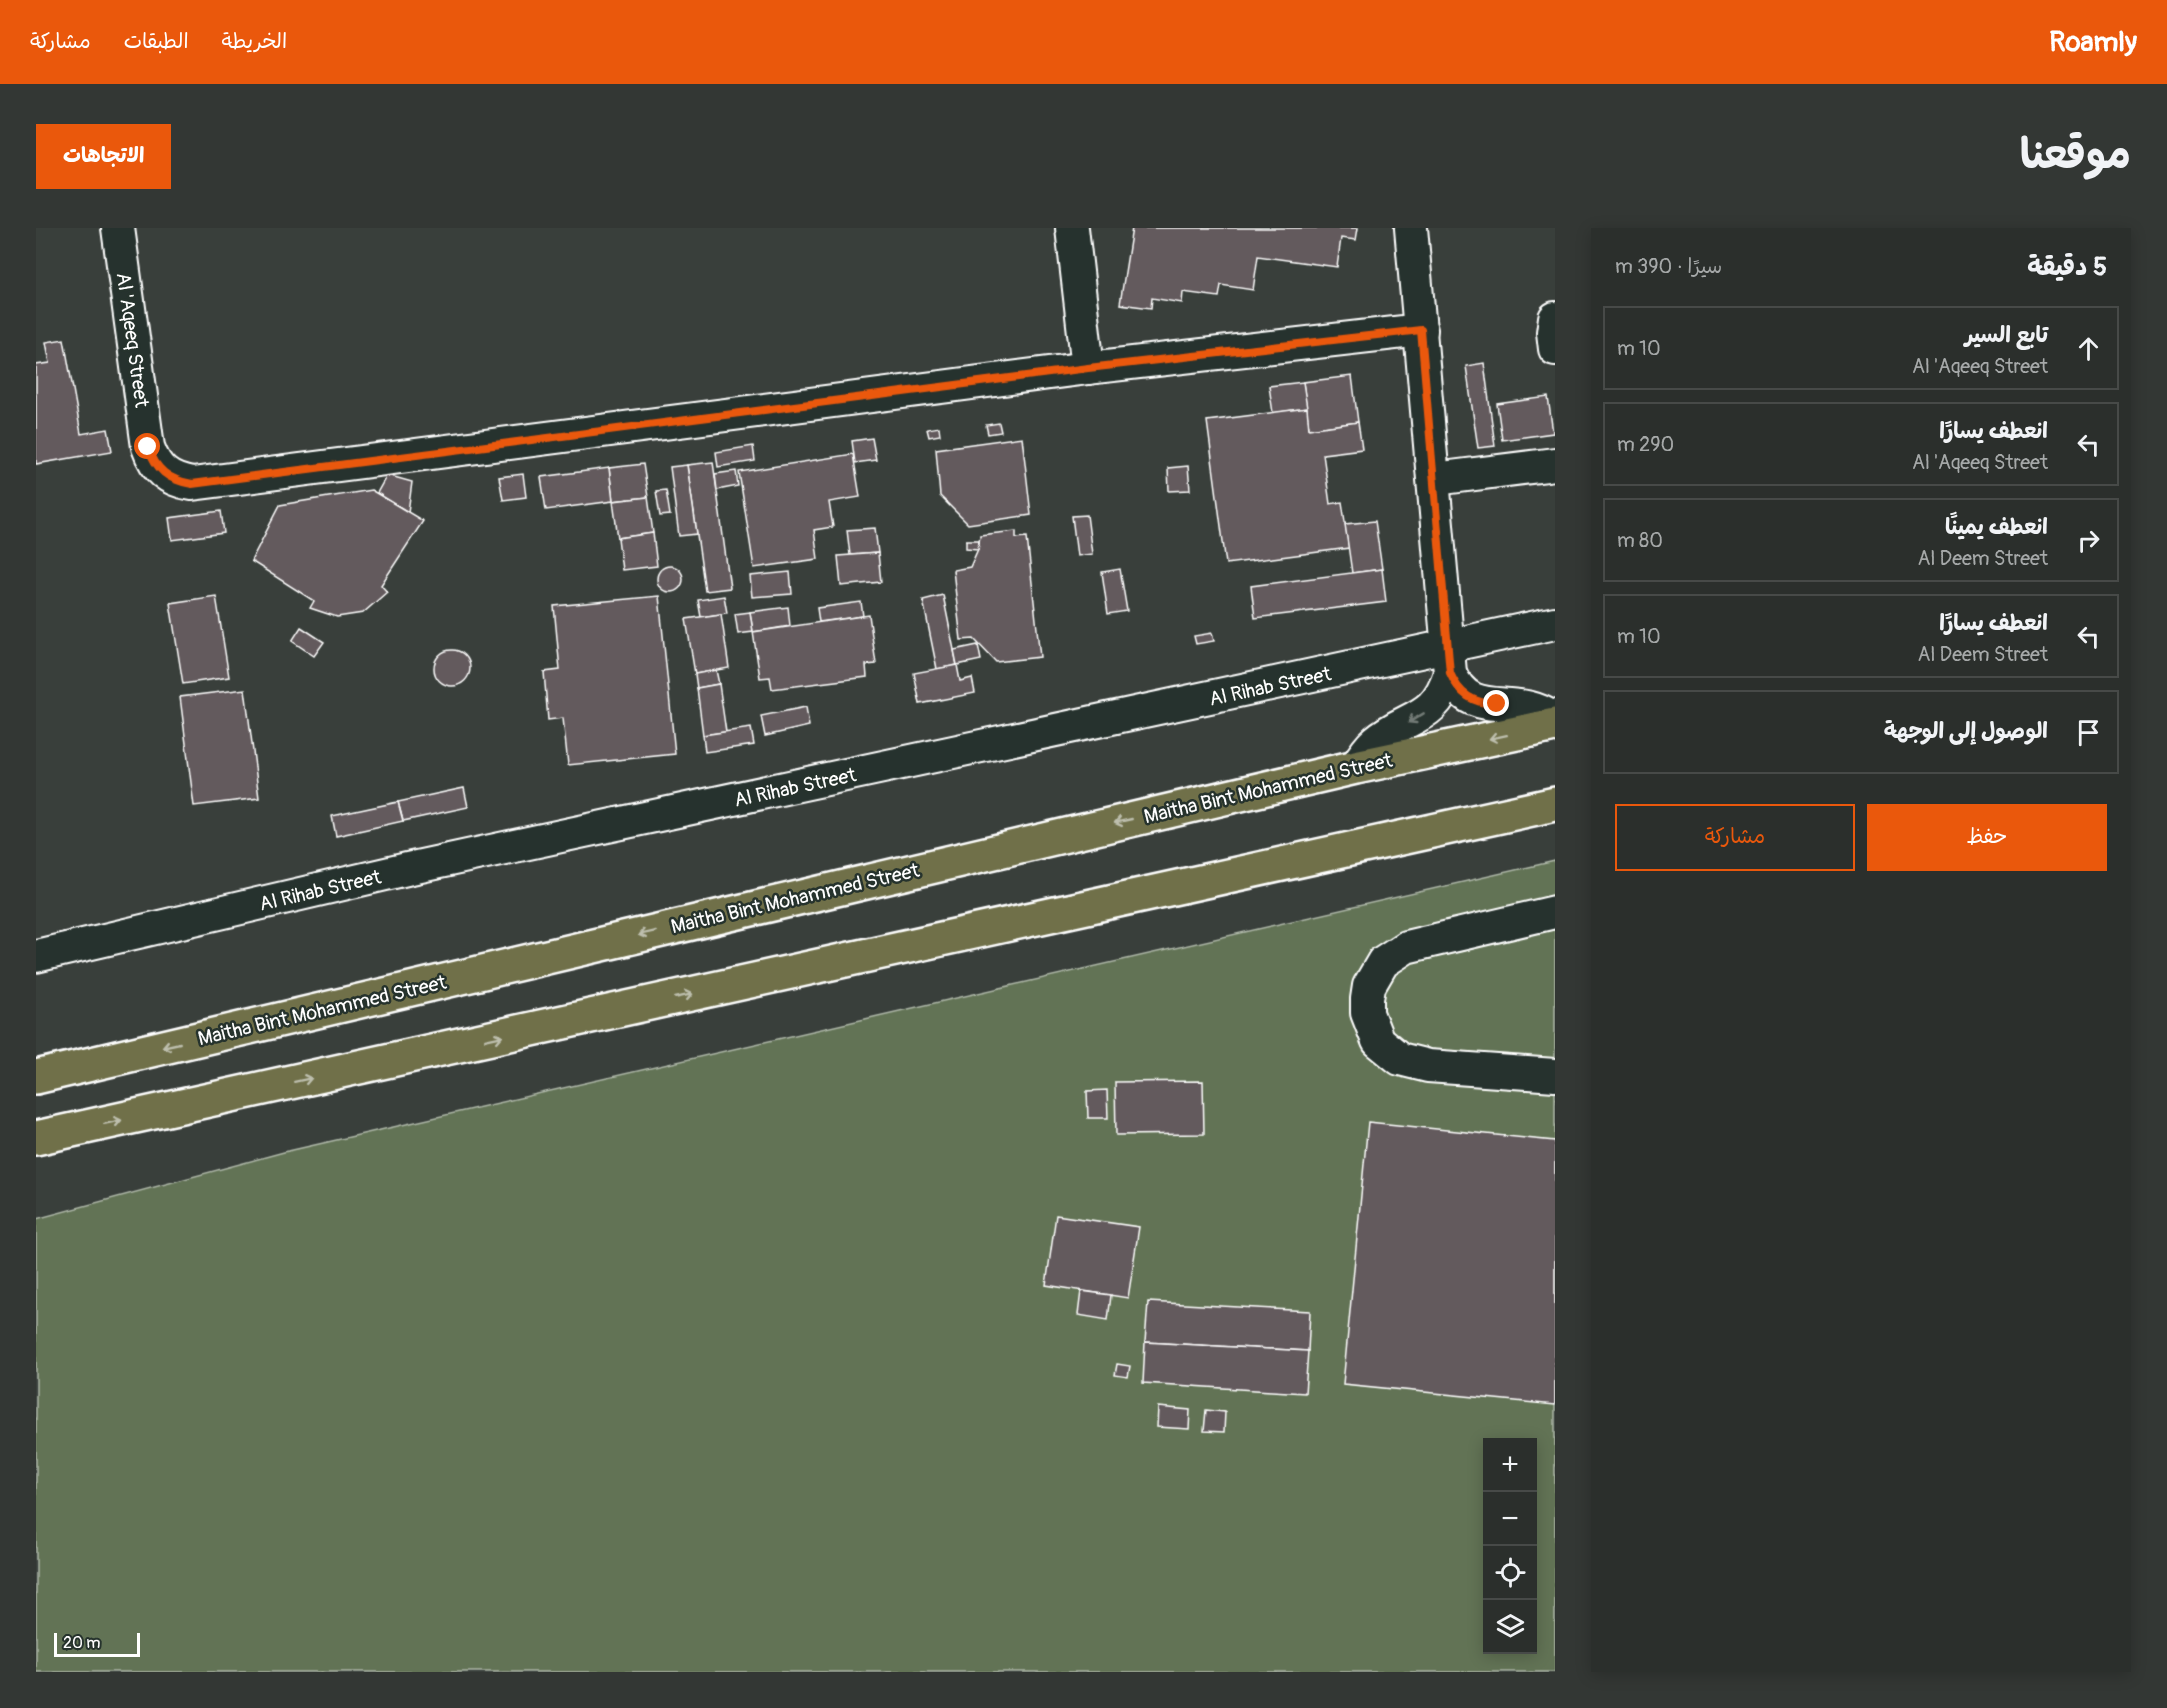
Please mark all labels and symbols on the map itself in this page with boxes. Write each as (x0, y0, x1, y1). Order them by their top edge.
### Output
street label: Al 'Aqeeq Street (111, 271, 154, 410)
route start (134, 433, 160, 459)
street label: Al Rihab Street (1207, 661, 1334, 712)
route end (1483, 690, 1509, 716)
one-way arrow (1408, 712, 1425, 724)
one-way arrow (1488, 732, 1508, 743)
street label: Maitha Bint Mohammed Street (1141, 748, 1396, 829)
street label: Al Rihab Street (732, 762, 859, 813)
one-way arrow (1114, 816, 1133, 828)
street label: Maitha Bint Mohammed Street (668, 858, 923, 939)
street label: Al Rihab Street (257, 864, 384, 917)
one-way arrow (638, 928, 657, 940)
street label: Maitha Bint Mohammed Street (195, 970, 450, 1051)
one-way arrow (674, 990, 693, 1001)
one-way arrow (483, 1032, 503, 1043)
one-way arrow (162, 1040, 181, 1051)
one-way arrow (294, 1074, 313, 1086)
one-way arrow (103, 1116, 122, 1127)
scale bar (54, 1630, 140, 1658)

